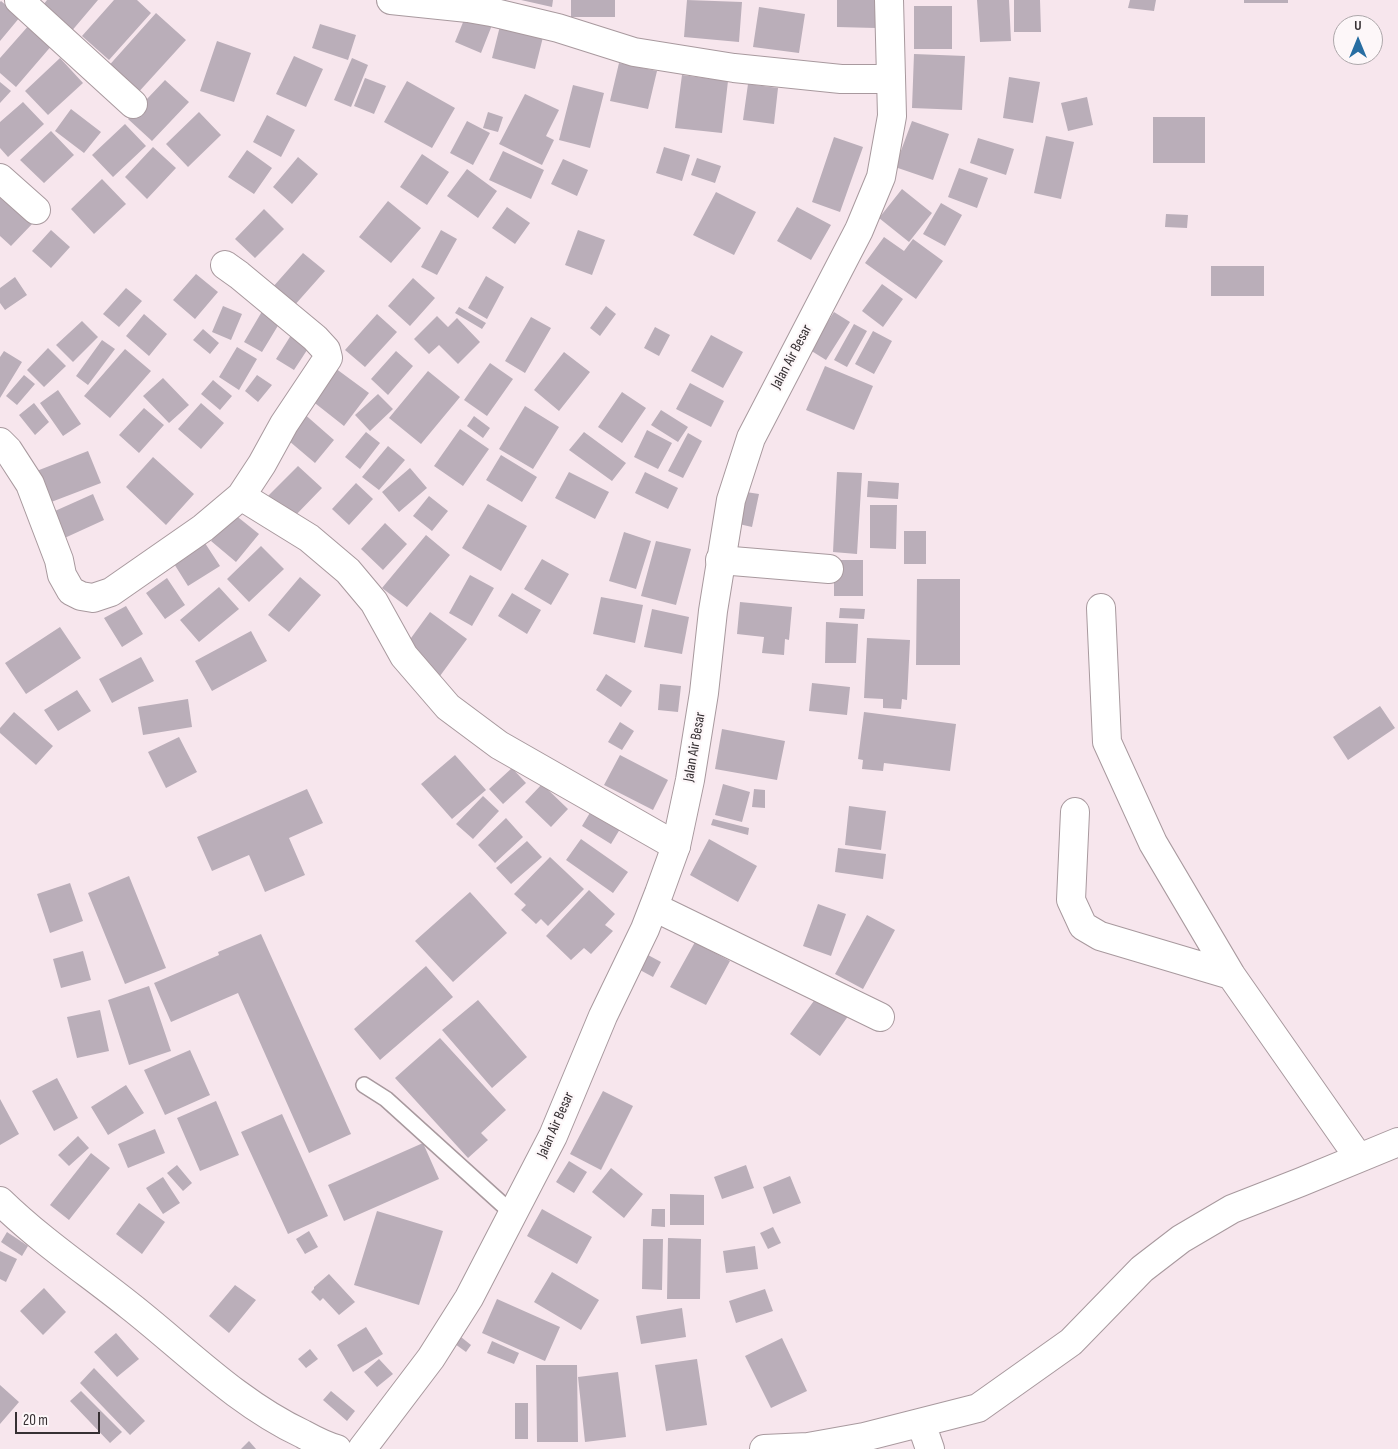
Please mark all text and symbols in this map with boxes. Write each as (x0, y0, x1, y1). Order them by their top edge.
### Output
north arrow (1333, 15, 1383, 65)
text: U (1354, 17, 1362, 34)
street label: Jalan Air Besar (768, 322, 816, 392)
street label: Jalan Air Besar (680, 711, 710, 783)
street label: Jalan Air Besar (533, 1089, 579, 1161)
scale bar (18, 1402, 102, 1434)
text: 20 m (23, 1411, 48, 1430)

